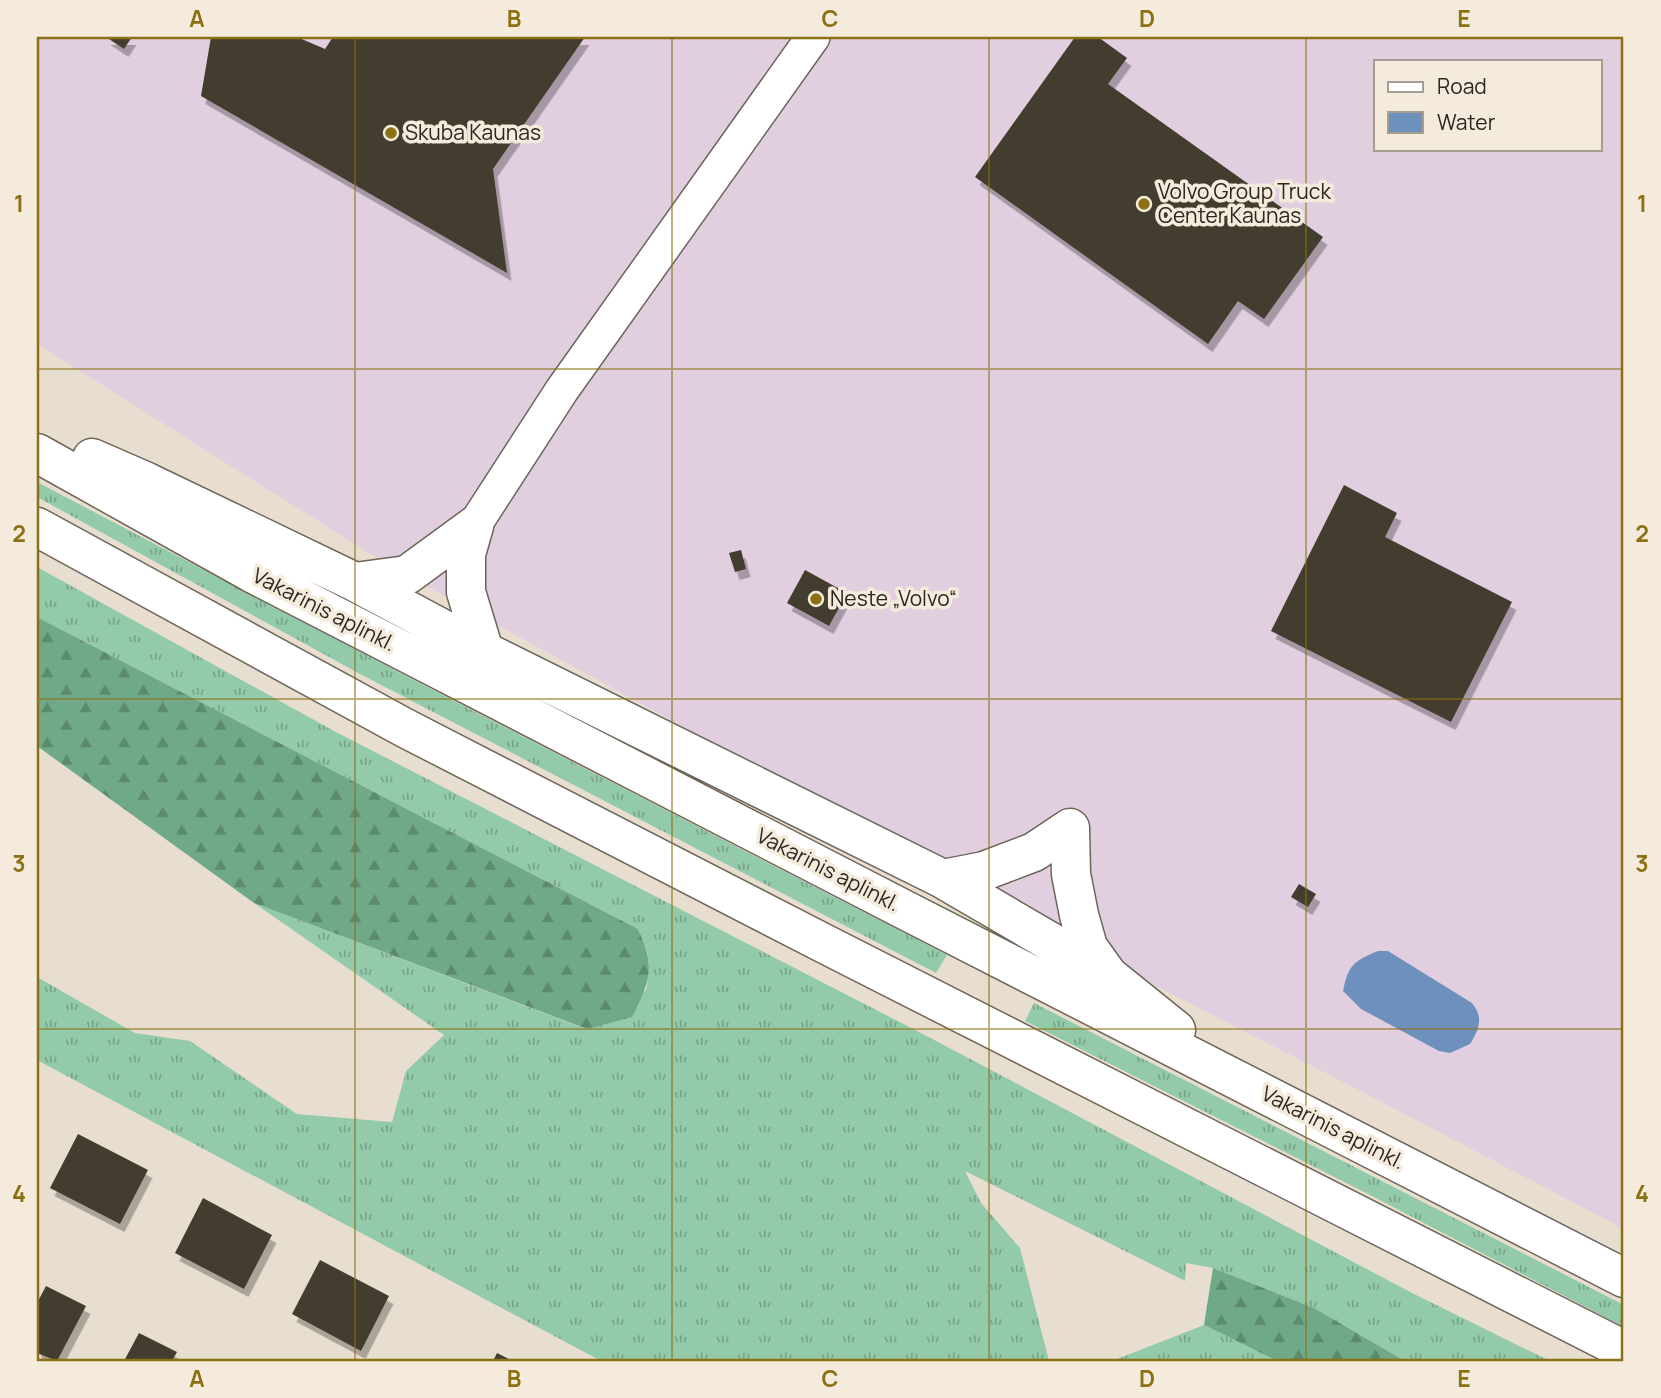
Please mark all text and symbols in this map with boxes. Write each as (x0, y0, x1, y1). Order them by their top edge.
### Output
text: A (189, 2, 205, 34)
text: B (507, 2, 521, 34)
text: C (822, 2, 839, 34)
text: D (1139, 2, 1155, 34)
text: E (1457, 2, 1471, 34)
legend (1374, 60, 1602, 150)
text: Road (1437, 72, 1487, 100)
text: Water (1437, 108, 1496, 136)
place label: Skuba Kaunas (405, 118, 541, 146)
marker: Skuba Kaunas (383, 125, 399, 141)
place label: Volvo Group Truck Center Kaunas (1158, 177, 1331, 229)
text: 1 (14, 187, 24, 219)
text: 1 (1637, 187, 1647, 219)
marker: Volvo Group Truck Center Kaunas (1136, 196, 1152, 212)
text: 2 (12, 517, 26, 549)
text: 2 (1635, 517, 1649, 549)
street label: Vakarinis aplinkl. (248, 561, 401, 657)
place label: Neste „Volvo“ (830, 584, 957, 612)
marker: Neste „Volvo“ (808, 591, 824, 607)
street label: Vakarinis aplinkl. (752, 821, 905, 917)
text: 3 (12, 847, 26, 879)
text: 3 (1635, 847, 1649, 879)
street label: Vakarinis aplinkl. (1257, 1079, 1410, 1175)
text: 4 (12, 1177, 26, 1209)
text: 4 (1635, 1177, 1649, 1209)
text: A (189, 1362, 205, 1394)
text: B (507, 1362, 521, 1394)
text: C (822, 1362, 839, 1394)
text: D (1139, 1362, 1155, 1394)
text: E (1457, 1362, 1471, 1394)

